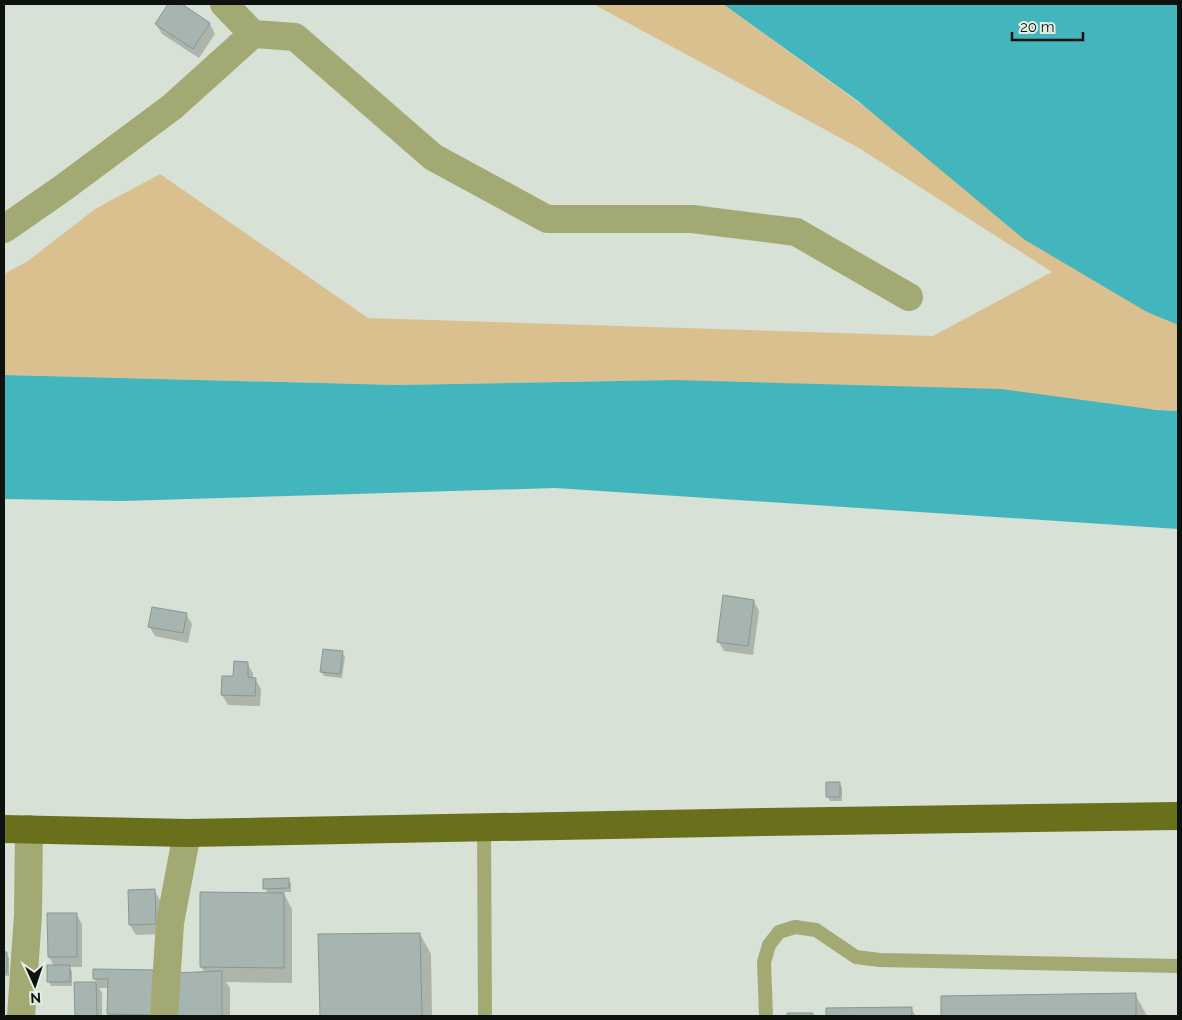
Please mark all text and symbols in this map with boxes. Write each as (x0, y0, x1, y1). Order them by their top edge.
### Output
scale bar (1012, 10, 1083, 42)
text: 20 m (1020, 18, 1055, 36)
north arrow (10, 960, 60, 1010)
text: N (30, 990, 41, 1006)

